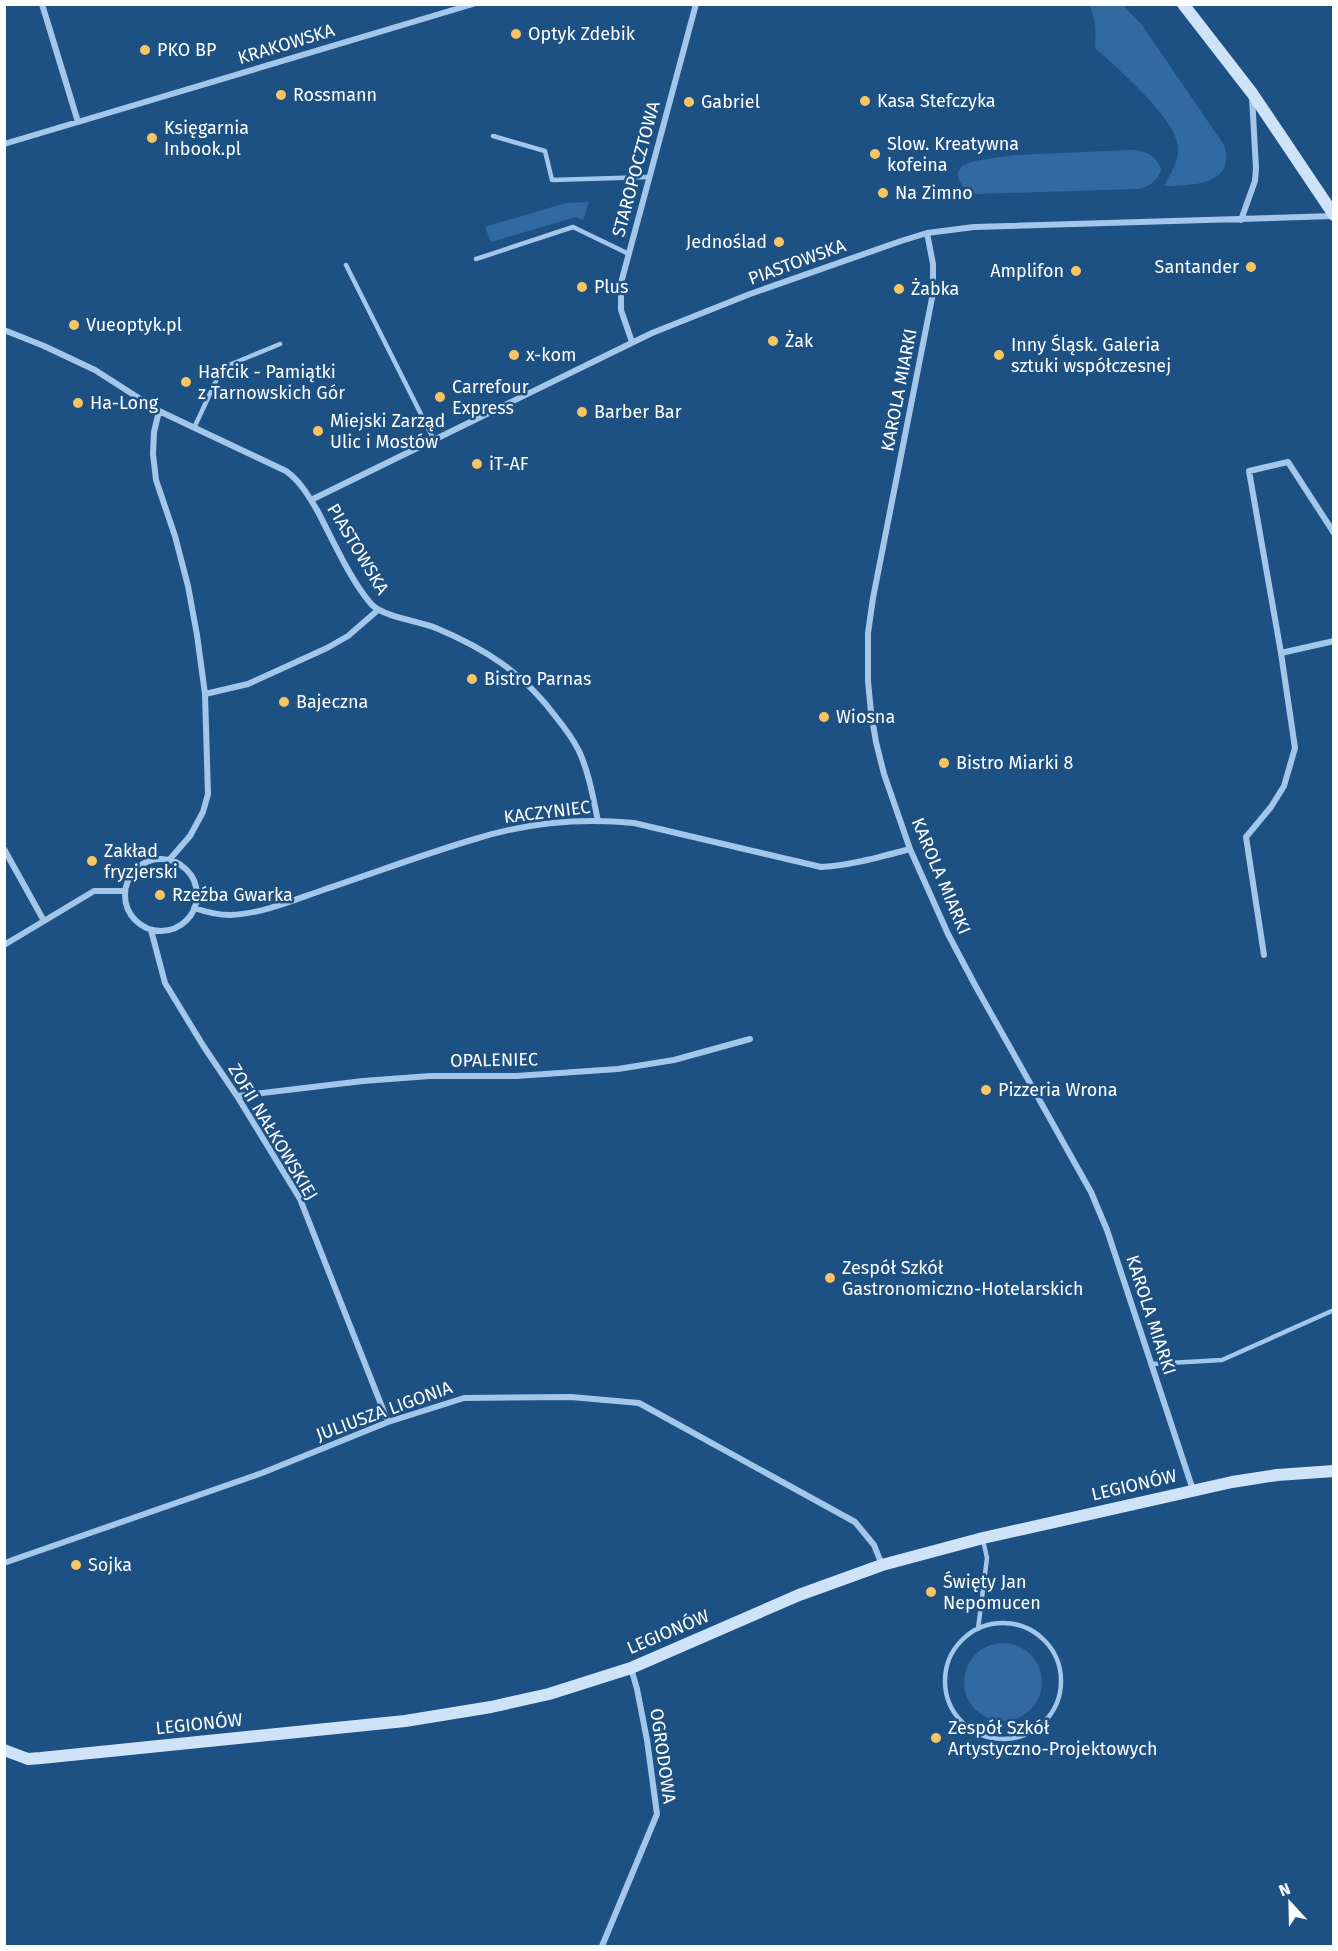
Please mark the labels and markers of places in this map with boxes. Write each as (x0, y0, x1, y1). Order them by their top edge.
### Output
place label: Optyk Zdebik (528, 23, 636, 45)
marker: Optyk Zdebik (509, 27, 523, 41)
place label: PKO BP (157, 39, 216, 61)
marker: PKO BP (138, 43, 152, 57)
place label: Rossmann (293, 84, 377, 106)
marker: Rossmann (274, 88, 288, 102)
place label: Kasa Stefczyka (877, 90, 996, 112)
place label: Gabriel (701, 91, 760, 113)
marker: Kasa Stefczyka (858, 94, 872, 108)
marker: Gabriel (682, 95, 696, 109)
place label: Księgarnia Inbook.pl (164, 117, 249, 160)
marker: Księgarnia Inbook.pl (145, 131, 159, 145)
place label: Slow. Kreatywna kofeina (887, 133, 1019, 176)
marker: Slow. Kreatywna kofeina (868, 147, 882, 161)
place label: Na Zimno (895, 182, 973, 204)
marker: Na Zimno (876, 186, 890, 200)
place label: Jednoślad (686, 231, 767, 253)
marker: Jednoślad (772, 235, 786, 249)
place label: Santander (1155, 256, 1239, 278)
place label: Amplifon (990, 260, 1064, 282)
marker: Santander (1244, 260, 1258, 274)
marker: Amplifon (1069, 264, 1083, 278)
place label: Plus (594, 276, 628, 298)
place label: Żabka (911, 278, 959, 300)
marker: Plus (575, 280, 589, 294)
marker: Żabka (892, 282, 906, 296)
place label: Vueoptyk.pl (86, 314, 182, 336)
marker: Vueoptyk.pl (67, 318, 81, 332)
place label: Żak (785, 330, 814, 352)
marker: Żak (766, 334, 780, 348)
place label: Inny Śląsk. Galeria sztuki współczesnej (1011, 334, 1171, 377)
place label: x-kom (526, 344, 576, 366)
marker: x-kom (507, 348, 521, 362)
marker: Inny Śląsk. Galeria sztuki współczesnej (992, 348, 1006, 362)
place label: Hafcik - Pamiątki z Tarnowskich Gór (198, 361, 345, 404)
marker: Hafcik - Pamiątki z Tarnowskich Gór (179, 375, 193, 389)
place label: Carrefour Express (452, 376, 529, 419)
marker: Carrefour Express (433, 390, 447, 404)
place label: Ha-Long (90, 392, 159, 414)
marker: Ha-Long (71, 396, 85, 410)
place label: Barber Bar (594, 401, 682, 423)
marker: Barber Bar (575, 405, 589, 419)
place label: Miejski Zarząd Ulic i Mostów (330, 410, 445, 453)
marker: Miejski Zarząd Ulic i Mostów (311, 424, 325, 438)
place label: iT-AF (489, 453, 529, 475)
marker: iT-AF (470, 457, 484, 471)
place label: Bistro Parnas (484, 668, 591, 690)
marker: Bistro Parnas (465, 672, 479, 686)
place label: Bajeczna (296, 691, 368, 713)
marker: Bajeczna (277, 695, 291, 709)
place label: Wiosna (836, 706, 895, 728)
marker: Wiosna (817, 710, 831, 724)
place label: Bistro Miarki 8 (956, 752, 1073, 774)
marker: Bistro Miarki 8 (937, 756, 951, 770)
place label: Zakład fryzjerski (104, 840, 178, 883)
marker: Zakład fryzjerski (85, 854, 99, 868)
place label: Rzeźba Gwarka (172, 884, 293, 906)
marker: Rzeźba Gwarka (153, 888, 167, 902)
place label: Pizzeria Wrona (998, 1079, 1118, 1101)
marker: Pizzeria Wrona (979, 1083, 993, 1097)
place label: Zespół Szkół Gastronomiczno-Hotelarskich (842, 1257, 1083, 1300)
marker: Zespół Szkół Gastronomiczno-Hotelarskich (823, 1271, 837, 1285)
place label: Sojka (88, 1554, 132, 1576)
marker: Sojka (69, 1558, 83, 1572)
place label: Święty Jan Nepomucen (943, 1571, 1041, 1614)
marker: Święty Jan Nepomucen (924, 1585, 938, 1599)
place label: Zespół Szkół Artystyczno-Projektowych (948, 1717, 1157, 1760)
marker: Zespół Szkół Artystyczno-Projektowych (929, 1731, 943, 1745)

